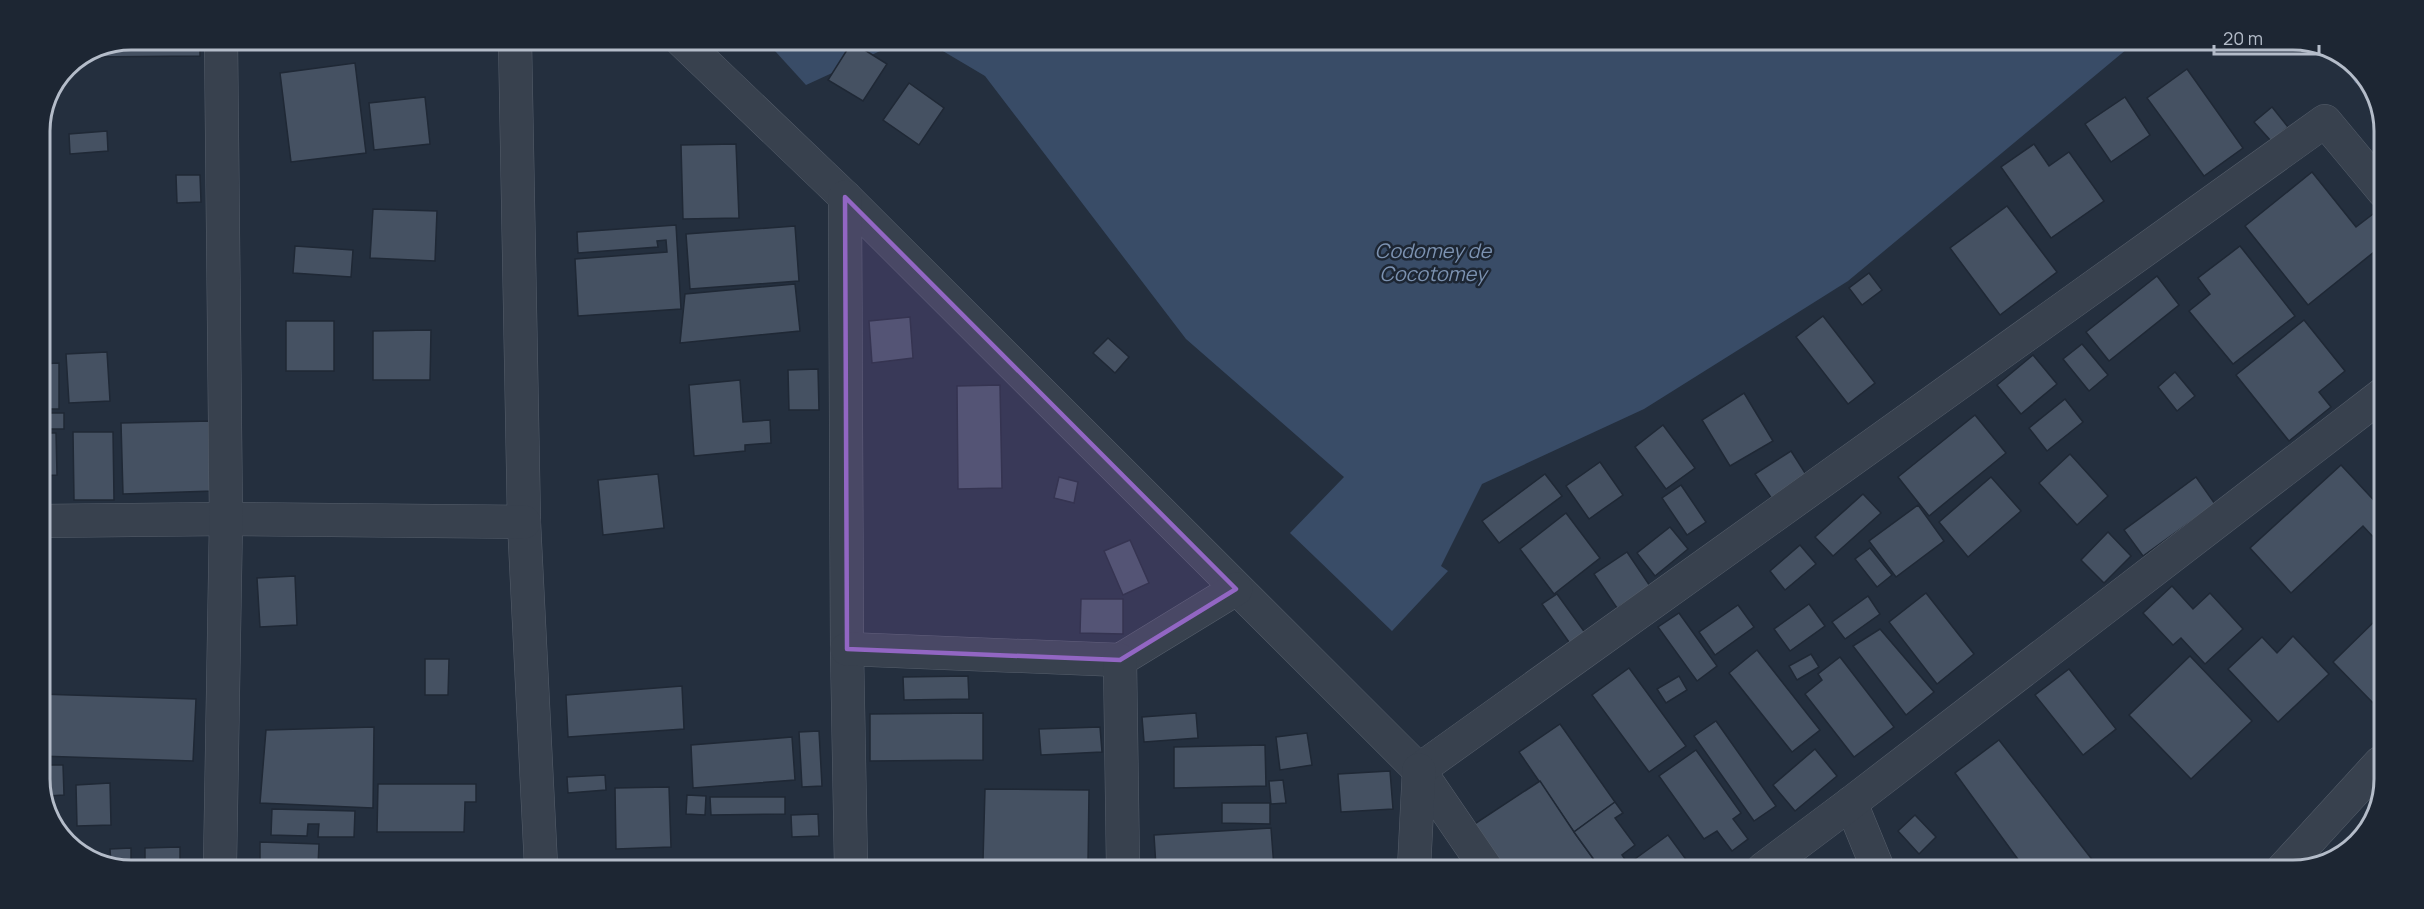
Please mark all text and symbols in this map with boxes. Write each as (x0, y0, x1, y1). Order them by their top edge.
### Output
scale bar (2214, 18, 2319, 56)
text: 20 m (2223, 26, 2263, 50)
water label: Codomey de Cocotomey (1375, 237, 1492, 287)

